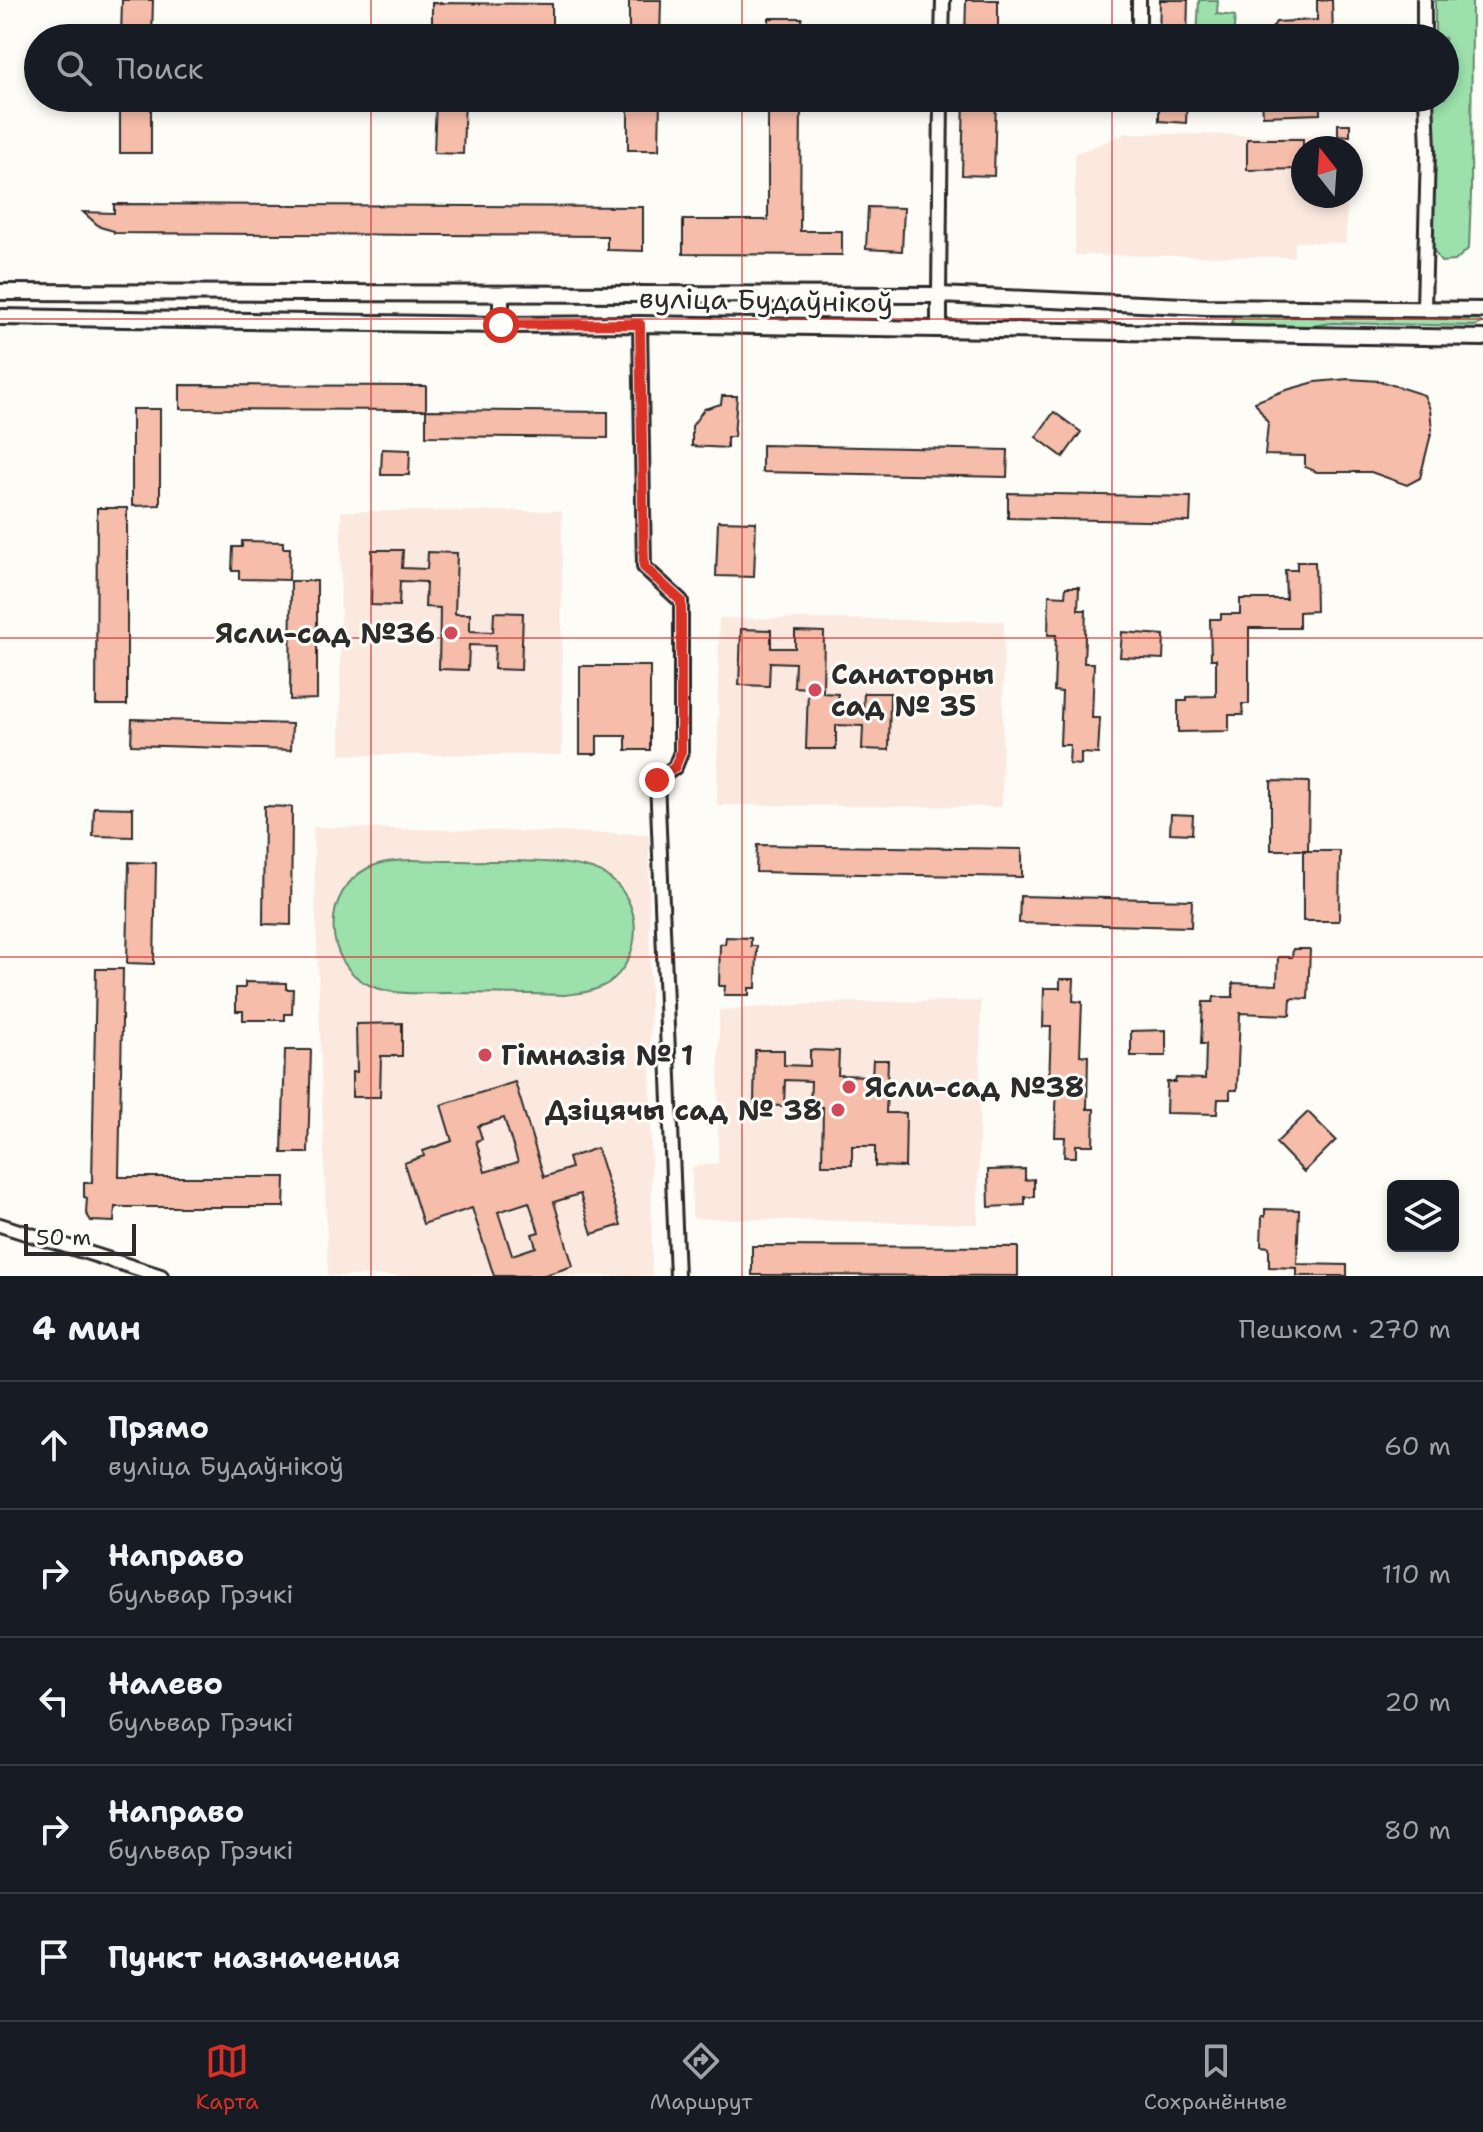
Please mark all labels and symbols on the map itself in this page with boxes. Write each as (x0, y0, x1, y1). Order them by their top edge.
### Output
north arrow (1291, 136, 1363, 208)
street label: вуліца Будаўнікоў (639, 279, 893, 321)
route start (483, 307, 519, 343)
place label: Ясли-сад №36 (215, 614, 435, 652)
marker: Ясли-сад №36 (442, 624, 460, 642)
place label: Санаторны сад № 35 (831, 655, 994, 725)
marker: Санаторны сад № 35 (806, 681, 824, 699)
route end (639, 762, 675, 798)
place label: Гімназія № 1 (501, 1036, 693, 1074)
marker: Гімназія № 1 (476, 1046, 494, 1064)
place label: Ясли-сад №38 (865, 1068, 1084, 1106)
marker: Ясли-сад №38 (840, 1078, 858, 1096)
place label: Дзіцячы сад № 38 (545, 1091, 822, 1129)
marker: Дзіцячы сад № 38 (829, 1101, 847, 1119)
scale bar (24, 1220, 136, 1256)

